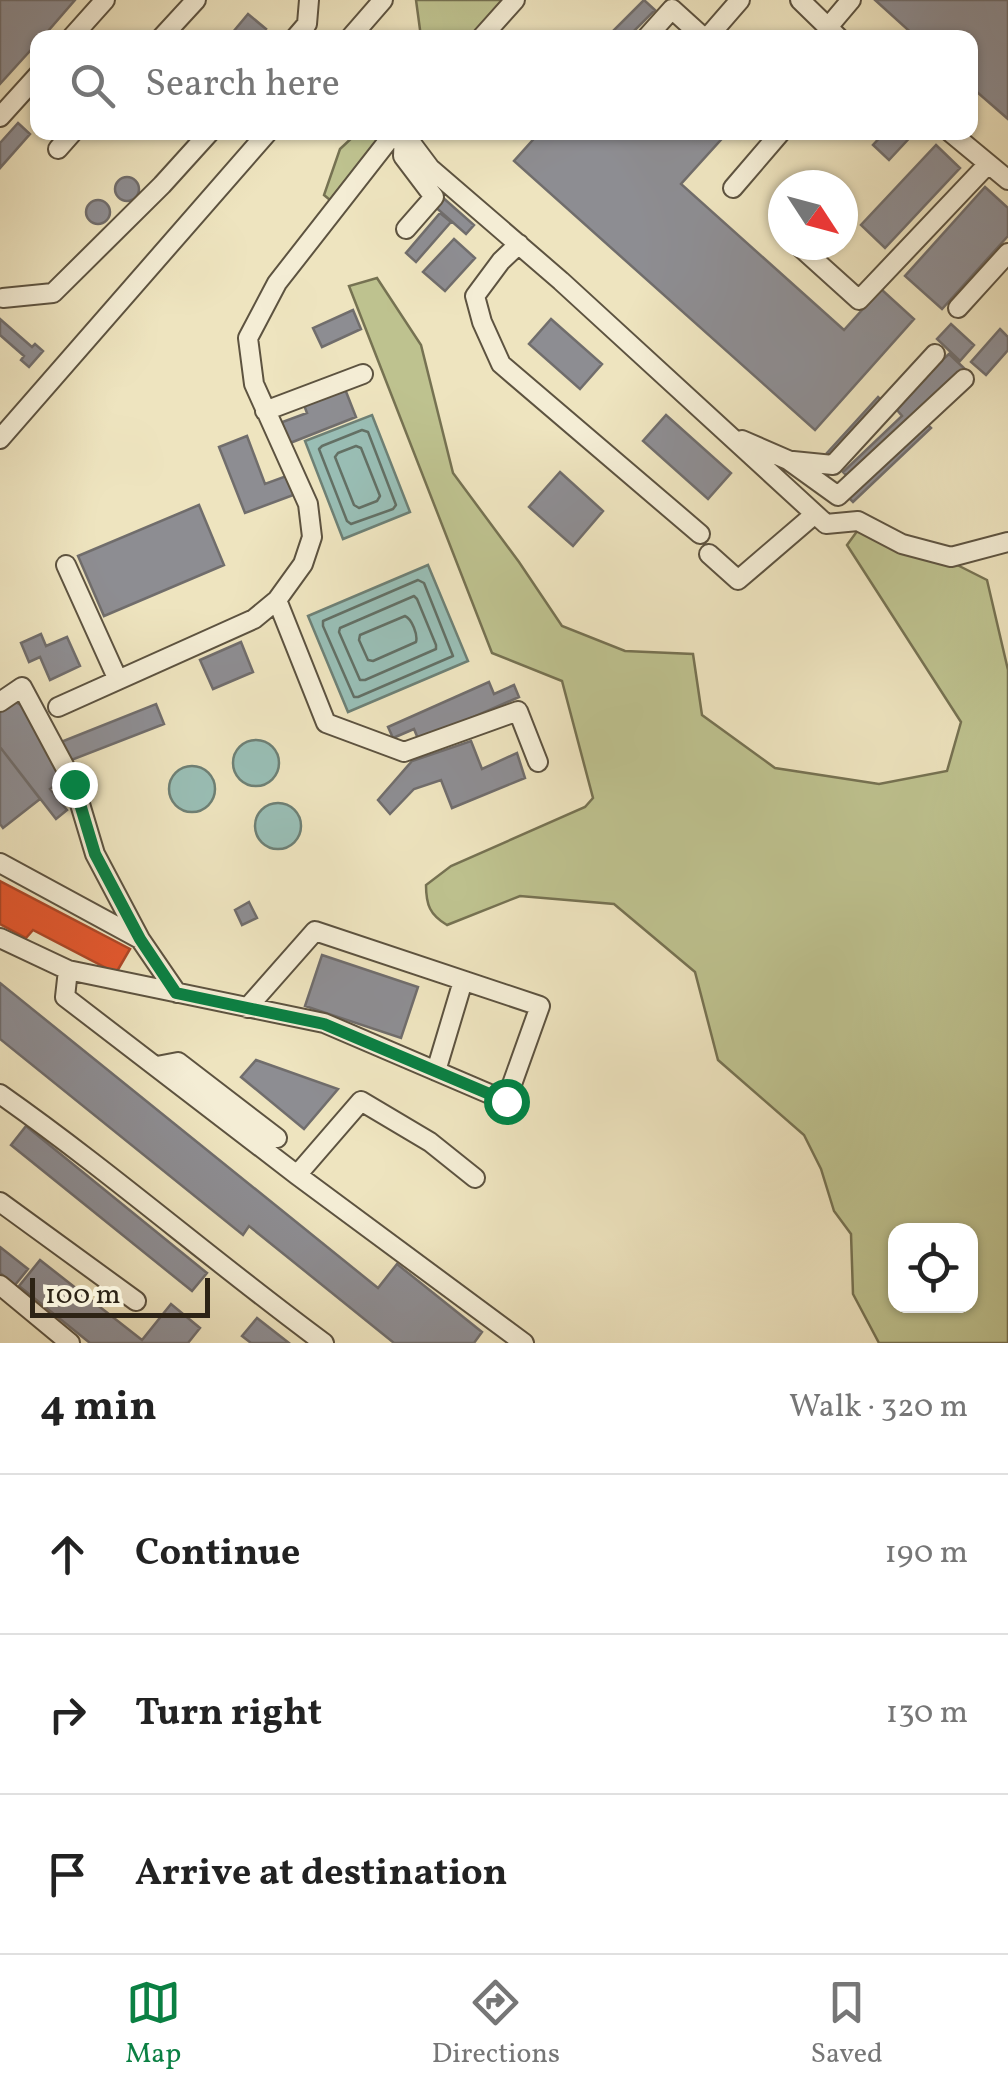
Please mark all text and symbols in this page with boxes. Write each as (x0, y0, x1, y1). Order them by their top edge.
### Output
search box (30, 30, 978, 140)
icon: search (65, 58, 120, 113)
text: Search here (145, 59, 340, 112)
north arrow (768, 170, 858, 260)
route end (52, 762, 98, 808)
route start (484, 1079, 530, 1125)
map controls (888, 1223, 978, 1313)
button: locate (888, 1223, 978, 1313)
scale bar (30, 1273, 210, 1318)
text: 100 m (45, 1276, 120, 1315)
text: 4 min (40, 1379, 157, 1438)
text: Walk · 320 m (789, 1386, 968, 1430)
icon: ahead (40, 1527, 95, 1582)
text: Continue (135, 1528, 300, 1581)
text: 190 m (884, 1532, 968, 1576)
icon: right (40, 1687, 95, 1742)
text: Turn right (135, 1688, 322, 1741)
text: 130 m (886, 1692, 968, 1736)
icon: arrive (40, 1847, 95, 1902)
text: Arrive at destination (135, 1848, 508, 1901)
tab: Map (125, 1975, 181, 2074)
tab: Directions (432, 1975, 560, 2074)
tab: Saved (811, 1975, 883, 2074)

